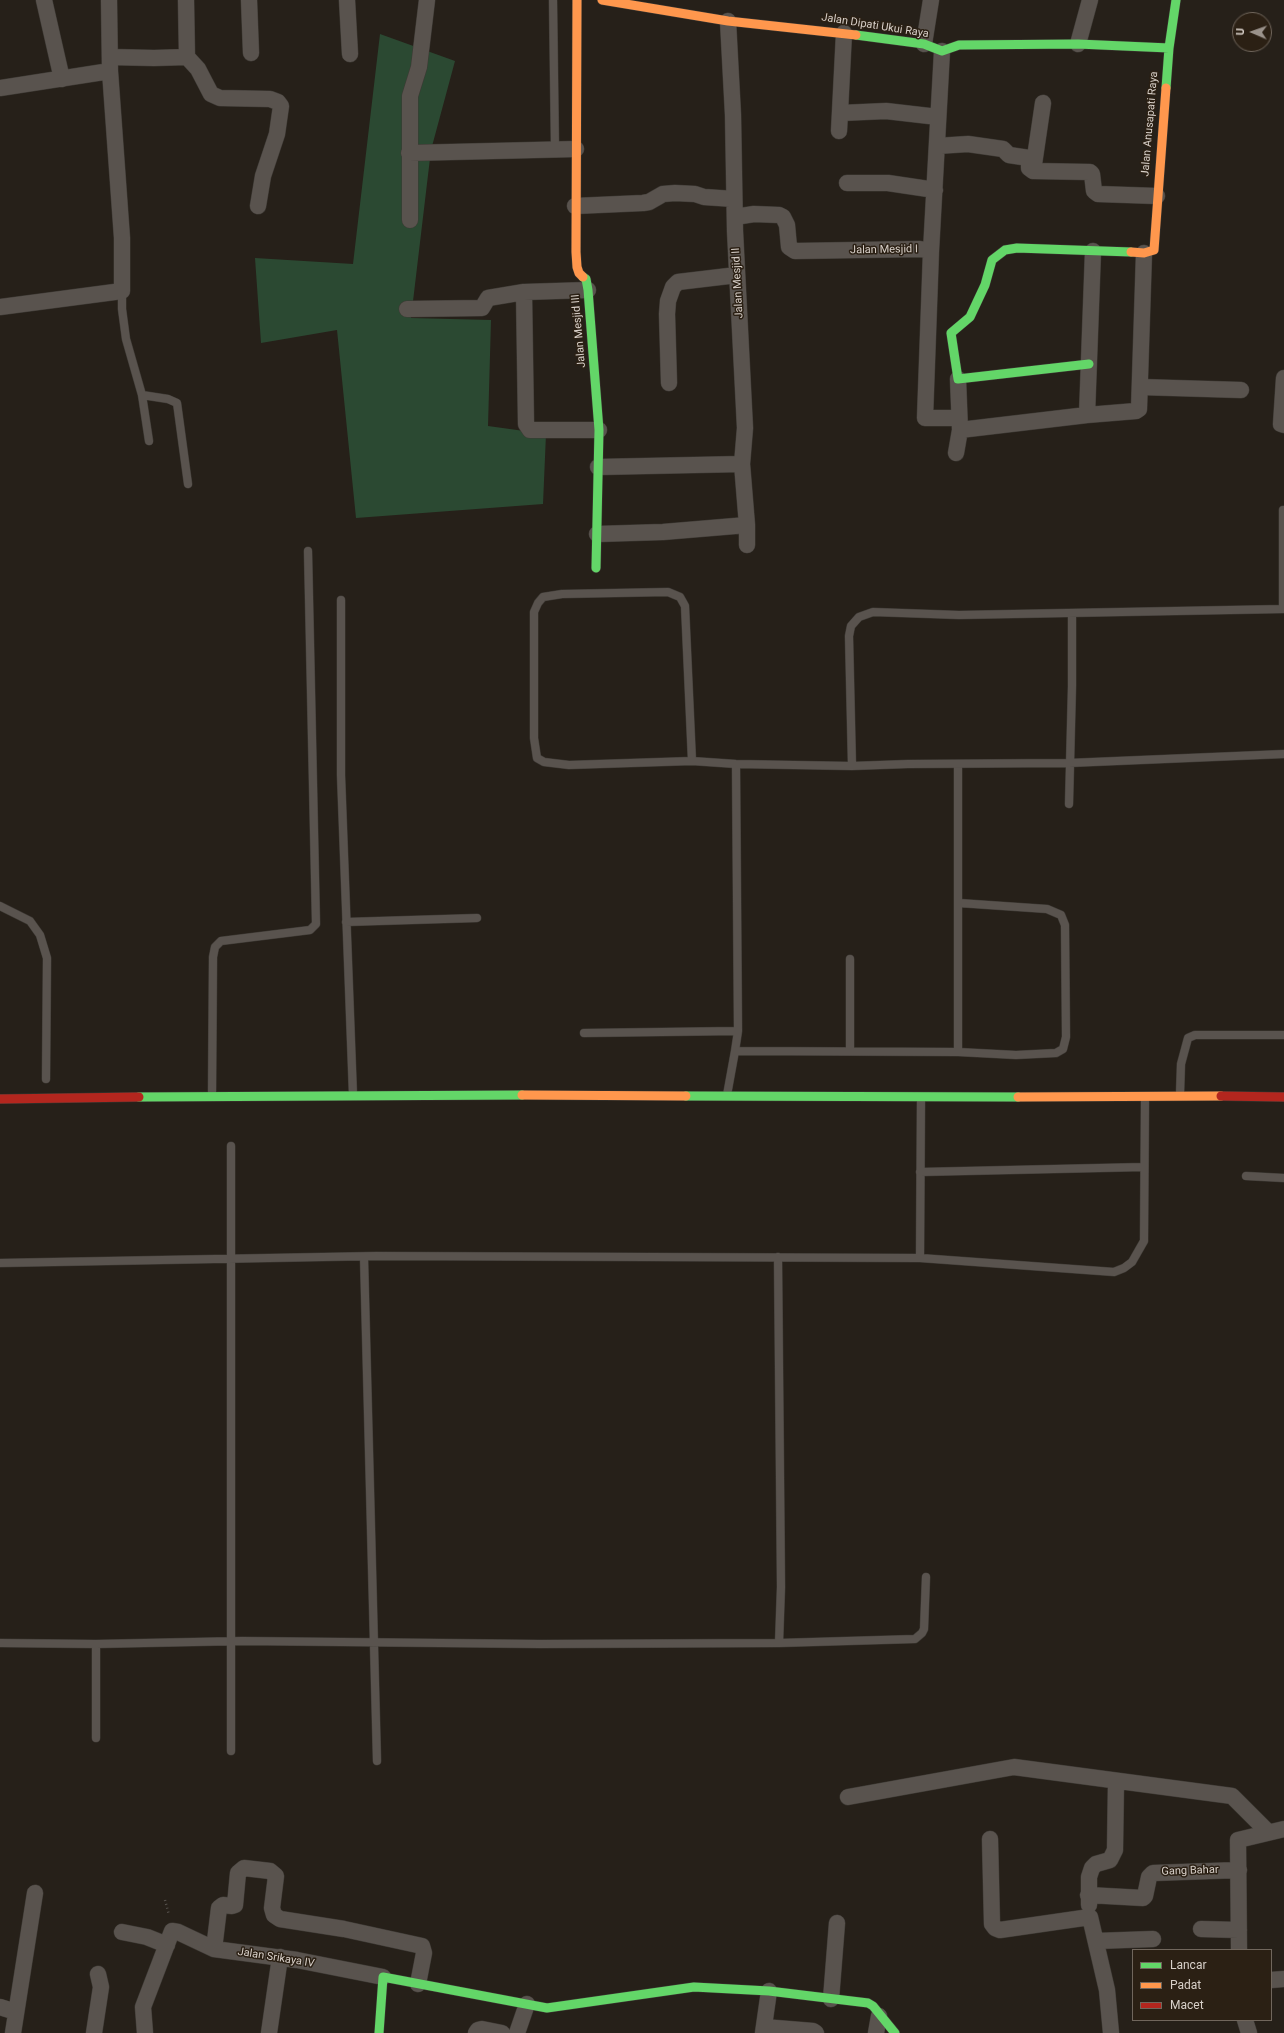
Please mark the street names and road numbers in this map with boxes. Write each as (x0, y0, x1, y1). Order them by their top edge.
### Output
street label: Jalan Dipati Ukui Raya (820, 11, 930, 41)
street label: Jalan Anusapati Raya (1139, 71, 1161, 177)
street label: Jalan Mesjid I (850, 243, 918, 257)
street label: Jalan Mesjid II (730, 247, 746, 319)
street label: Jalan Mesjid III (569, 294, 589, 368)
street label: Gang Bahar (1161, 1863, 1219, 1879)
street label: Jalan Srikaya IV (237, 1945, 315, 1971)

